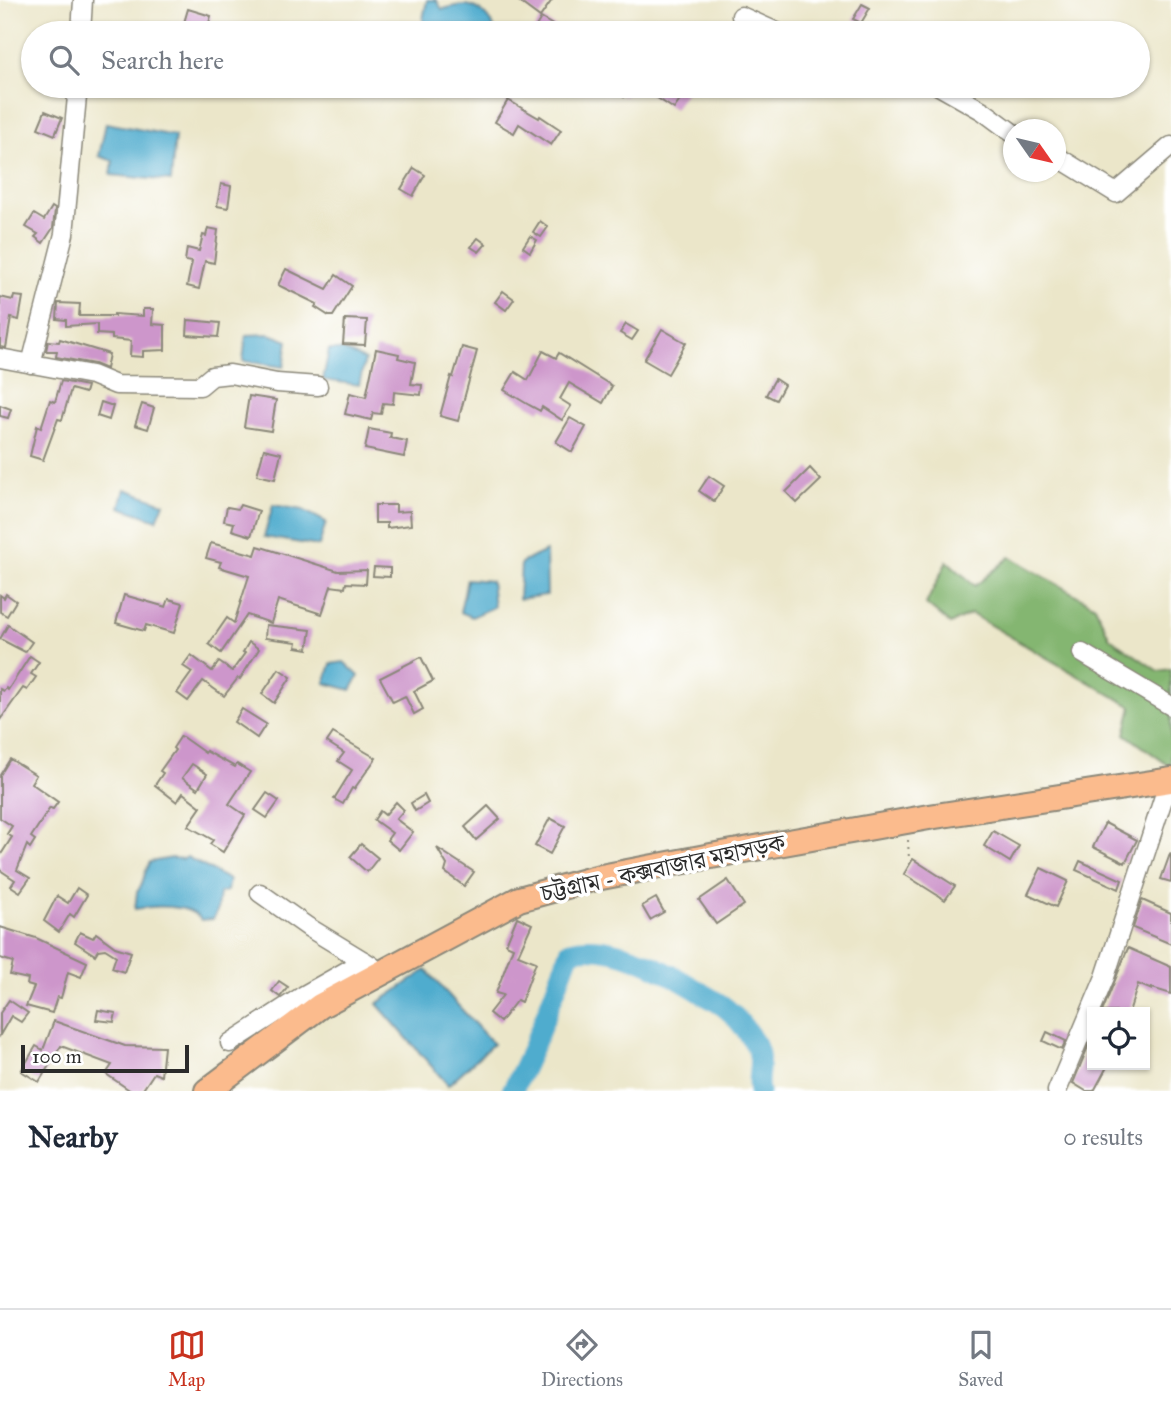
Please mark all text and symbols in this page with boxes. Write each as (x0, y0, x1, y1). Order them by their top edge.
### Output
search box (21, 21, 1150, 98)
icon: search (45, 41, 83, 79)
text: Search here (101, 44, 224, 76)
north arrow (1003, 119, 1066, 182)
street label: চট্টগ্রাম - কক্সবাজার মহাসড়ক (537, 827, 789, 909)
map controls (1087, 1007, 1150, 1070)
button: locate (1087, 1007, 1150, 1070)
scale bar (21, 1042, 189, 1074)
text: 100 m (32, 1045, 82, 1068)
text: Nearby (28, 1119, 118, 1155)
text: 0 results (1063, 1123, 1143, 1151)
tab: Map (168, 1326, 206, 1391)
tab: Directions (541, 1326, 623, 1391)
tab: Saved (958, 1326, 1003, 1391)

